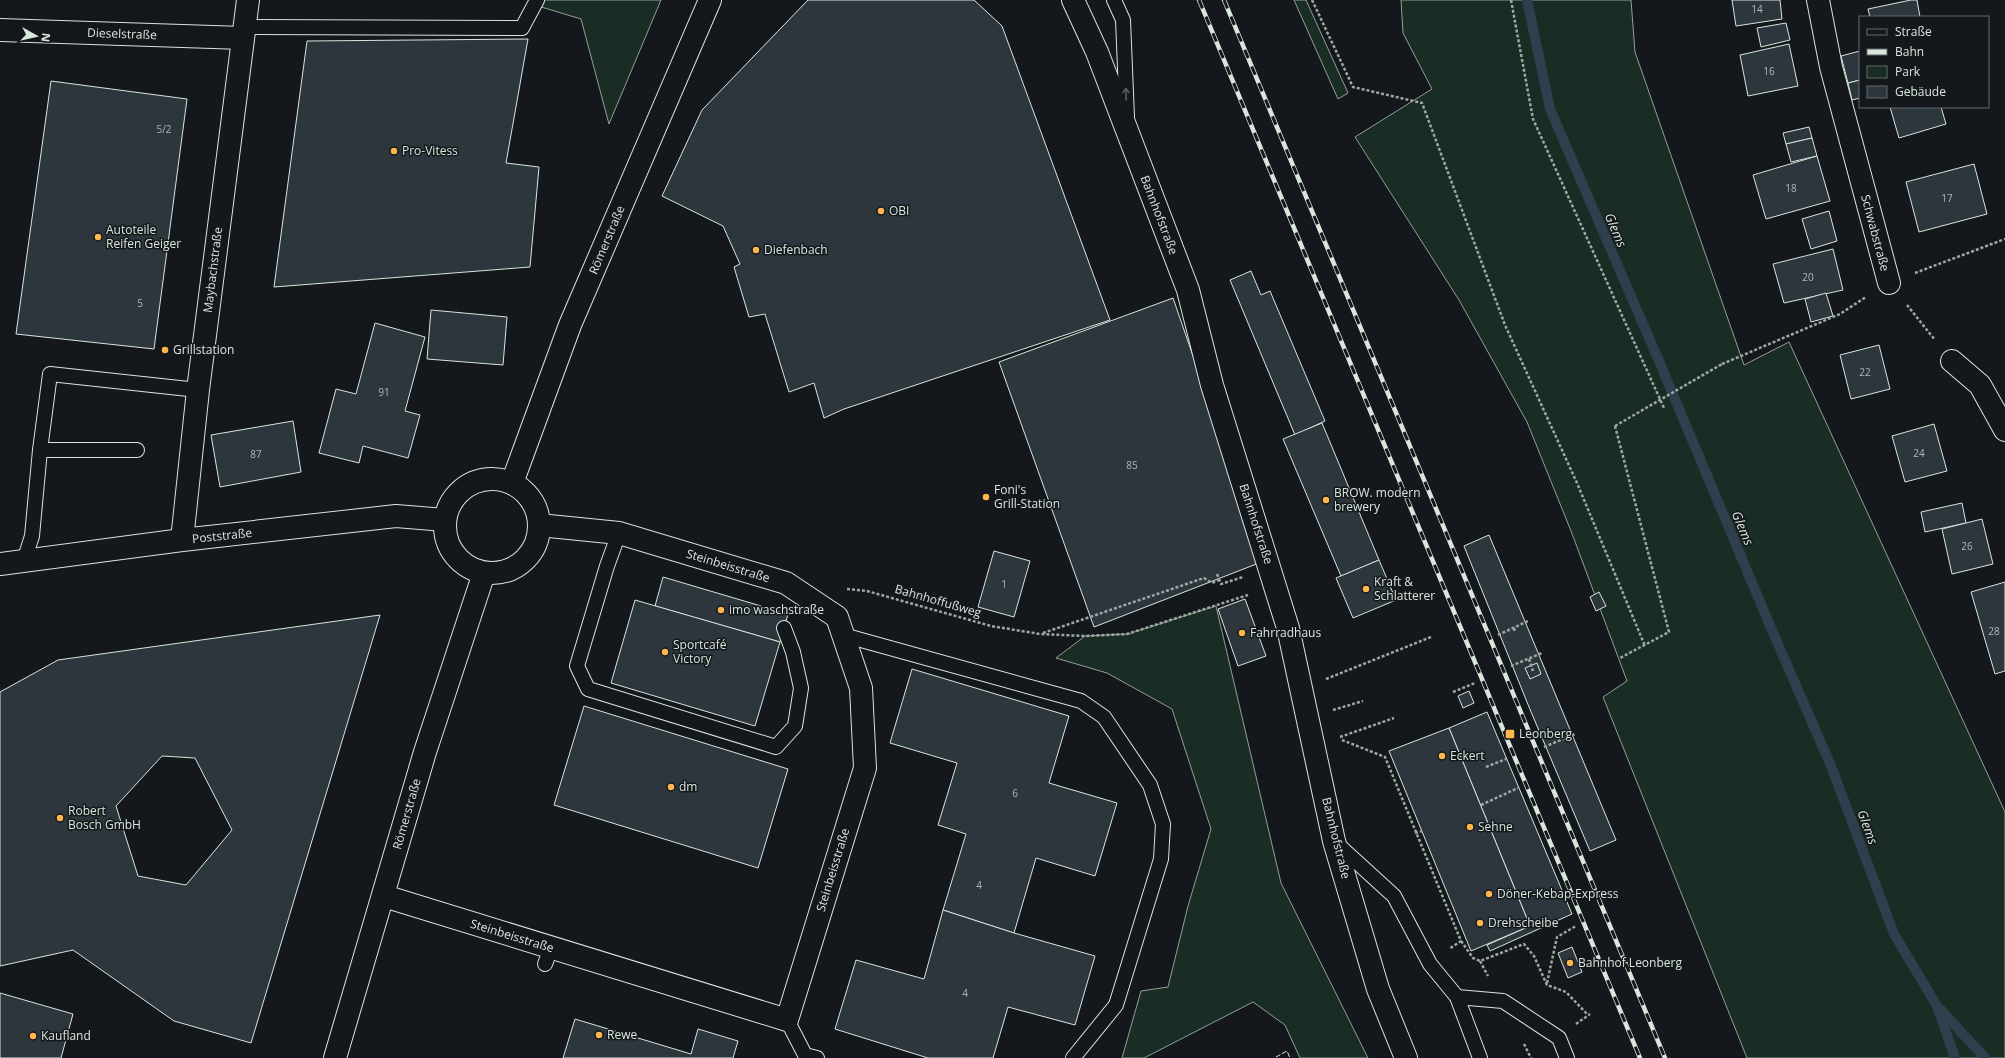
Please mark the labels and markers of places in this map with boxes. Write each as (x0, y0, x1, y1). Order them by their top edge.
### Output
place label: Pro-Vitess (402, 142, 458, 159)
marker: Pro-Vitess (389, 146, 399, 156)
place label: OBI (889, 202, 909, 219)
marker: OBI (876, 206, 886, 216)
place label: Autoteile Reifen Geiger (106, 221, 181, 252)
marker: Autoteile Reifen Geiger (93, 232, 103, 242)
place label: Diefenbach (764, 241, 828, 258)
marker: Diefenbach (751, 245, 761, 255)
place label: Grillstation (173, 341, 234, 358)
marker: Grillstation (160, 345, 170, 355)
place label: Foni's Grill-Station (994, 481, 1060, 512)
place label: BROW. modern brewery (1334, 484, 1421, 515)
marker: Foni's Grill-Station (981, 492, 991, 502)
marker: BROW. modern brewery (1321, 495, 1331, 505)
place label: Kraft & Schlatterer (1374, 573, 1435, 604)
marker: Kraft & Schlatterer (1361, 584, 1371, 594)
place label: imo waschstraße (729, 601, 824, 618)
marker: imo waschstraße (716, 605, 726, 615)
place label: Fahrradhaus (1250, 624, 1321, 641)
marker: Fahrradhaus (1237, 628, 1247, 638)
place label: Sportcafé Victory (673, 636, 727, 667)
marker: Sportcafé Victory (660, 647, 670, 657)
place label: Leonberg (1519, 725, 1573, 742)
marker: Leonberg (1504, 728, 1516, 740)
place label: Eckert (1450, 747, 1485, 764)
marker: Eckert (1437, 751, 1447, 761)
place label: dm (679, 778, 697, 795)
marker: dm (666, 782, 676, 792)
place label: Robert Bosch GmbH (68, 802, 141, 833)
marker: Robert Bosch GmbH (55, 813, 65, 823)
place label: Sehne (1478, 818, 1513, 835)
marker: Sehne (1465, 822, 1475, 832)
place label: Döner-Kebap-Express (1497, 885, 1619, 902)
marker: Döner-Kebap-Express (1484, 889, 1494, 899)
place label: Drehscheibe (1488, 914, 1559, 931)
marker: Drehscheibe (1475, 918, 1485, 928)
place label: Bahnhof Leonberg (1578, 954, 1682, 971)
marker: Bahnhof Leonberg (1565, 958, 1575, 968)
place label: Rewe (607, 1026, 637, 1043)
place label: Kaufland (41, 1027, 91, 1044)
marker: Rewe (594, 1030, 604, 1040)
marker: Kaufland (28, 1031, 38, 1041)

